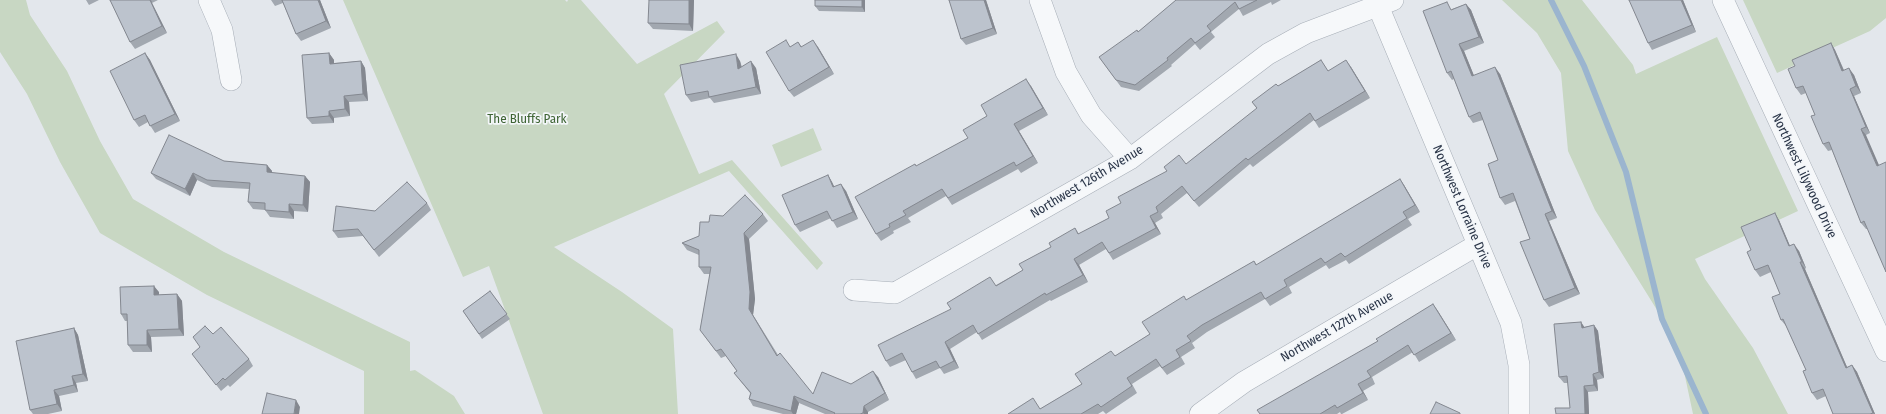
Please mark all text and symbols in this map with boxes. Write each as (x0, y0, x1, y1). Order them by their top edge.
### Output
park label: The Bluffs Park (487, 111, 567, 127)
street label: Northwest Lilywood Drive (1768, 111, 1840, 241)
street label: Northwest 126th Avenue (1028, 142, 1146, 222)
street label: Northwest Lorraine Drive (1429, 143, 1495, 271)
street label: Northwest 127th Avenue (1278, 288, 1396, 366)

